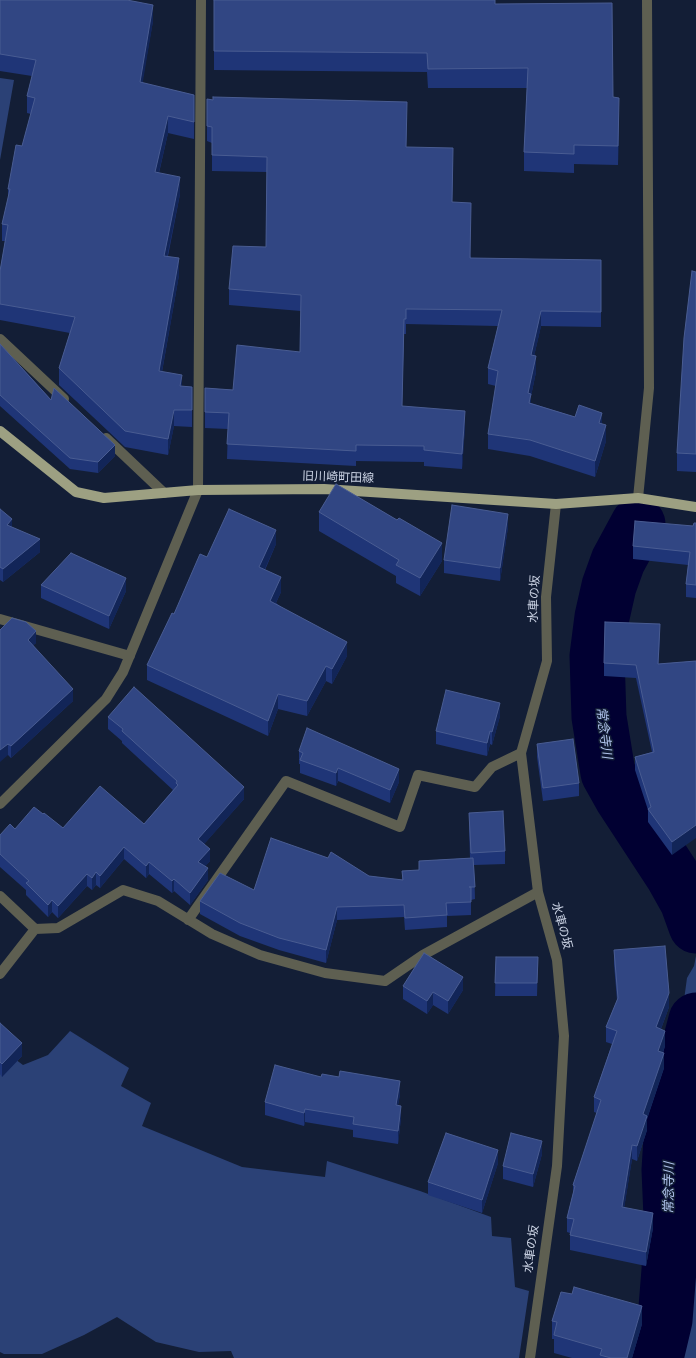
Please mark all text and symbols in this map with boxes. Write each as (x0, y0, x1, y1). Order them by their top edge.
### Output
street label: 旧川崎町田線 (302, 470, 374, 486)
street label: 水車の坂 (527, 575, 543, 623)
water label: 常念寺川 (592, 706, 614, 760)
street label: 水車の坂 (548, 901, 574, 951)
water label: 常念寺川 (662, 1162, 678, 1214)
street label: 水車の坂 (522, 1224, 542, 1274)

